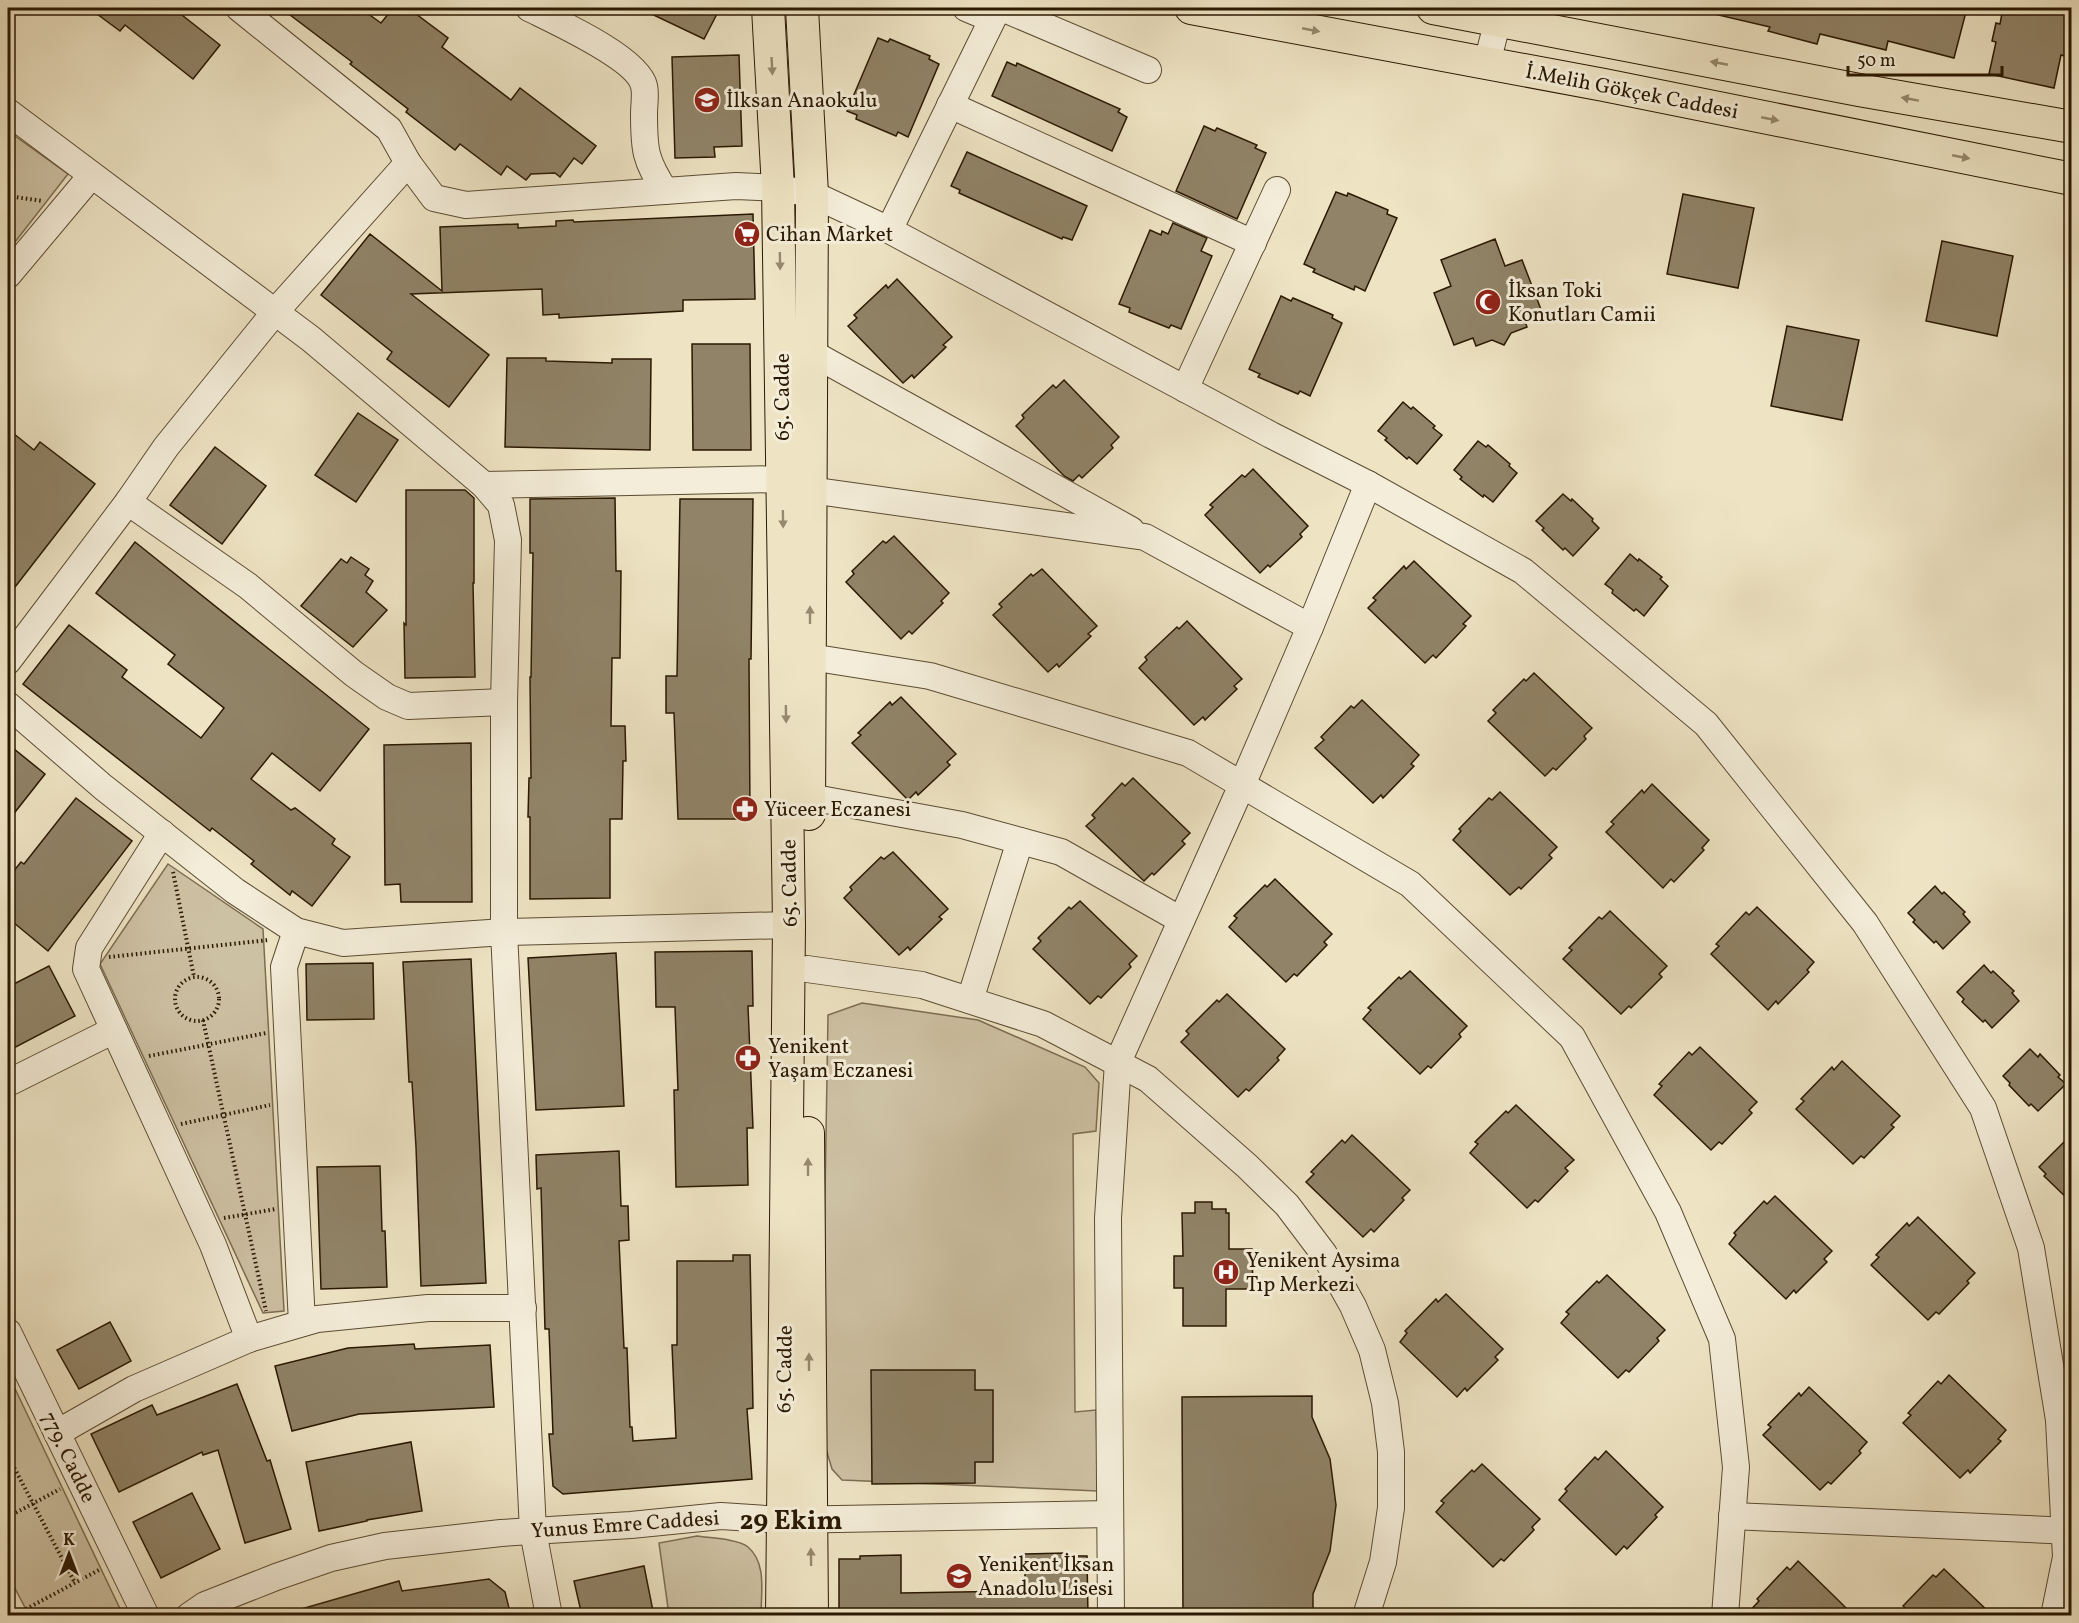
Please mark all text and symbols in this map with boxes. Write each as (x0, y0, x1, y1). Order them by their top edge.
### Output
one-way arrow (1301, 26, 1320, 35)
scale bar (1848, 39, 2002, 77)
text: 50 m (1857, 49, 1896, 74)
one-way arrow (767, 56, 776, 75)
street label: İ.Melih Gökçek Caddesi (1523, 58, 1741, 127)
one-way arrow (1709, 58, 1728, 67)
school or university icon: İlksan Anaokulu (692, 85, 722, 115)
place label: İlksan Anaokulu (726, 87, 878, 116)
one-way arrow (1901, 94, 1920, 103)
one-way arrow (1761, 115, 1780, 124)
one-way arrow (1952, 153, 1971, 162)
supermarket icon: Cihan Market (732, 219, 762, 249)
place label: Cihan Market (766, 221, 893, 250)
one-way arrow (775, 251, 784, 270)
place label: İksan Toki Konutları Camii (1508, 277, 1656, 330)
mosque icon: İksan Toki Konutları Camii (1473, 287, 1503, 317)
street label: 65. Cadde (769, 353, 798, 441)
one-way arrow (778, 509, 788, 528)
one-way arrow (805, 606, 815, 625)
one-way arrow (781, 704, 791, 723)
pharmacy icon: Yüceer Eczanesi (730, 794, 760, 824)
place label: Yüceer Eczanesi (764, 796, 911, 825)
street label: 65. Cadde (775, 839, 806, 927)
place label: Yenikent Yaşam Eczanesi (768, 1033, 913, 1086)
pharmacy icon: Yenikent Yaşam Eczanesi (733, 1043, 763, 1073)
one-way arrow (803, 1158, 813, 1177)
place label: Yenikent Aysima Tıp Merkezi (1246, 1247, 1401, 1300)
hospital icon: Yenikent Aysima Tıp Merkezi (1211, 1257, 1241, 1287)
street label: 65. Cadde (770, 1325, 801, 1413)
one-way arrow (804, 1353, 814, 1372)
street label: 779. Cadde (33, 1407, 102, 1508)
district label: 29 Ekim (739, 1503, 843, 1541)
street label: Yunus Emre Caddesi (530, 1504, 720, 1547)
north arrow (39, 1524, 99, 1584)
text: K (63, 1530, 75, 1552)
one-way arrow (806, 1548, 815, 1567)
place label: Yenikent İksan Anadolu Lisesi (978, 1551, 1114, 1604)
school or university icon: Yenikent İksan Anadolu Lisesi (944, 1561, 974, 1591)

